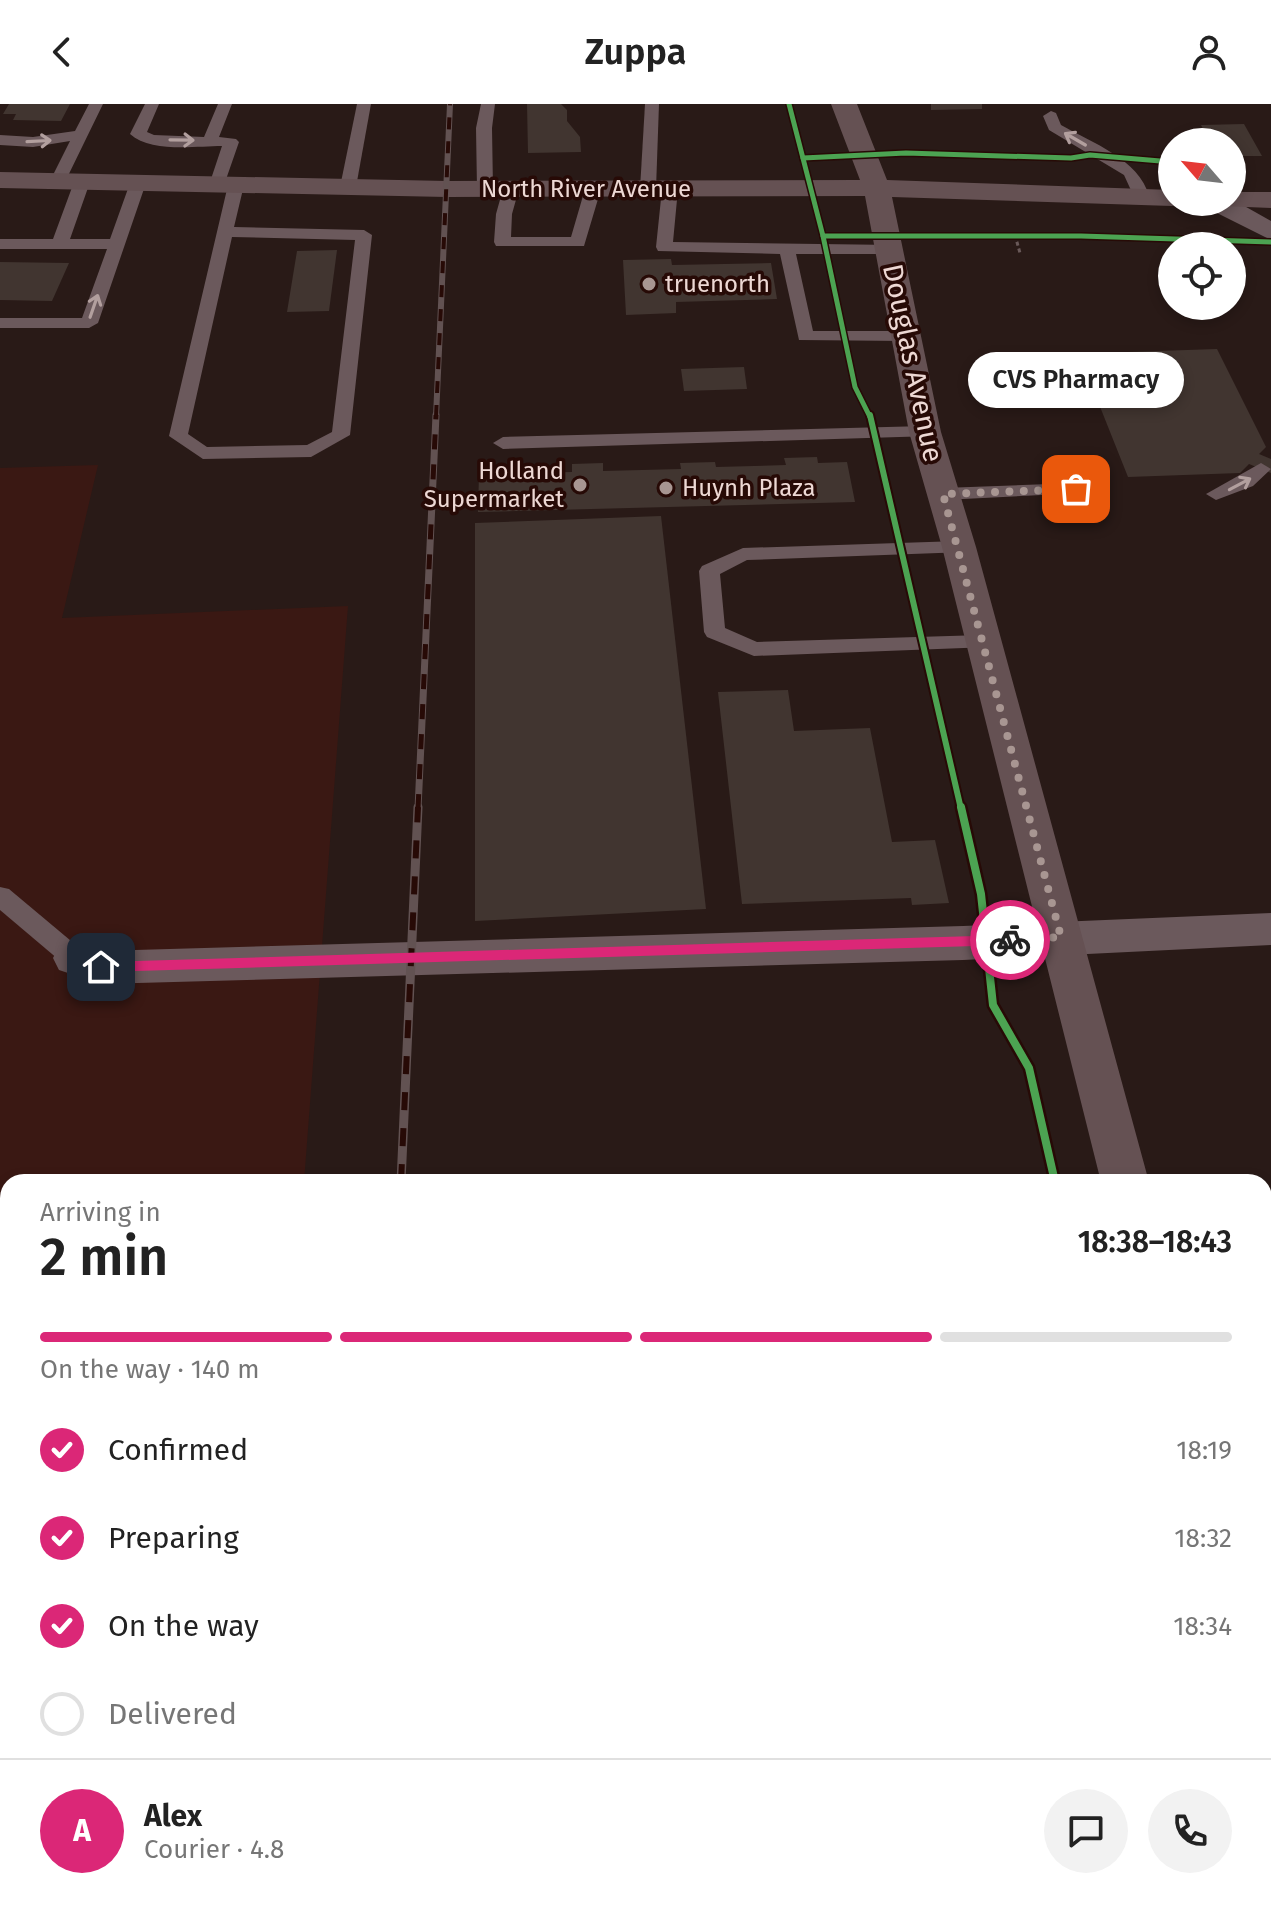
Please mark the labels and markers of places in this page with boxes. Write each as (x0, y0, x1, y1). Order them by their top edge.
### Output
place label: truenorth (665, 270, 770, 298)
marker: truenorth (640, 275, 658, 293)
callout: CVS Pharmacy (968, 353, 1184, 409)
pin (1042, 455, 1110, 523)
place label: Holland Supermarket (424, 457, 564, 513)
place label: Huynh Plaza (682, 474, 815, 502)
marker: Holland Supermarket (571, 476, 589, 494)
marker: Huynh Plaza (657, 479, 675, 497)
pin (67, 933, 135, 1001)

